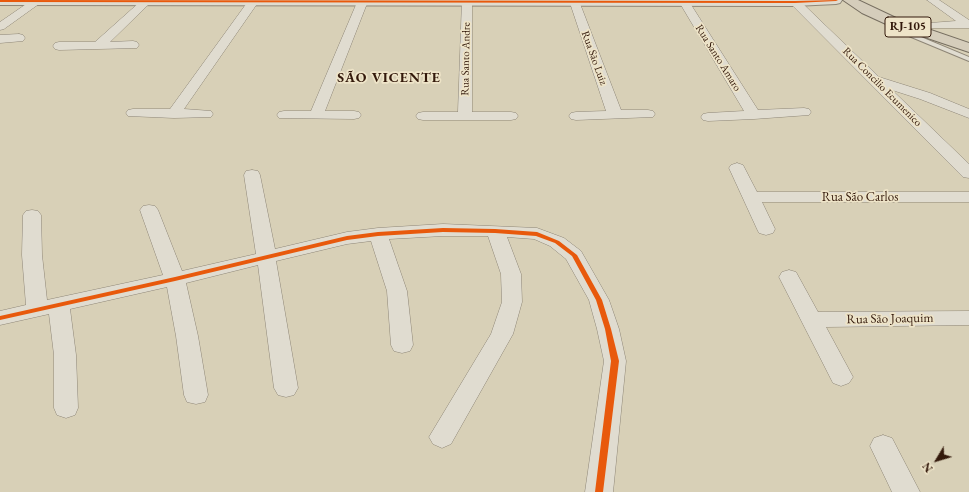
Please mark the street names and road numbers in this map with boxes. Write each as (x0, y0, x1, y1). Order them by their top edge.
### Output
road number: RJ-105 (885, 17, 931, 37)
street label: Rua Santo Andre (459, 22, 473, 96)
street label: Rua Santo Amaro (692, 22, 744, 94)
street label: Rua Sāo Luiz (578, 29, 610, 87)
street label: Rua Concilio Ecumenico (840, 45, 924, 129)
street label: Rua São Carlos (822, 189, 898, 205)
street label: Rua Sāo Joaquim (846, 310, 934, 328)

